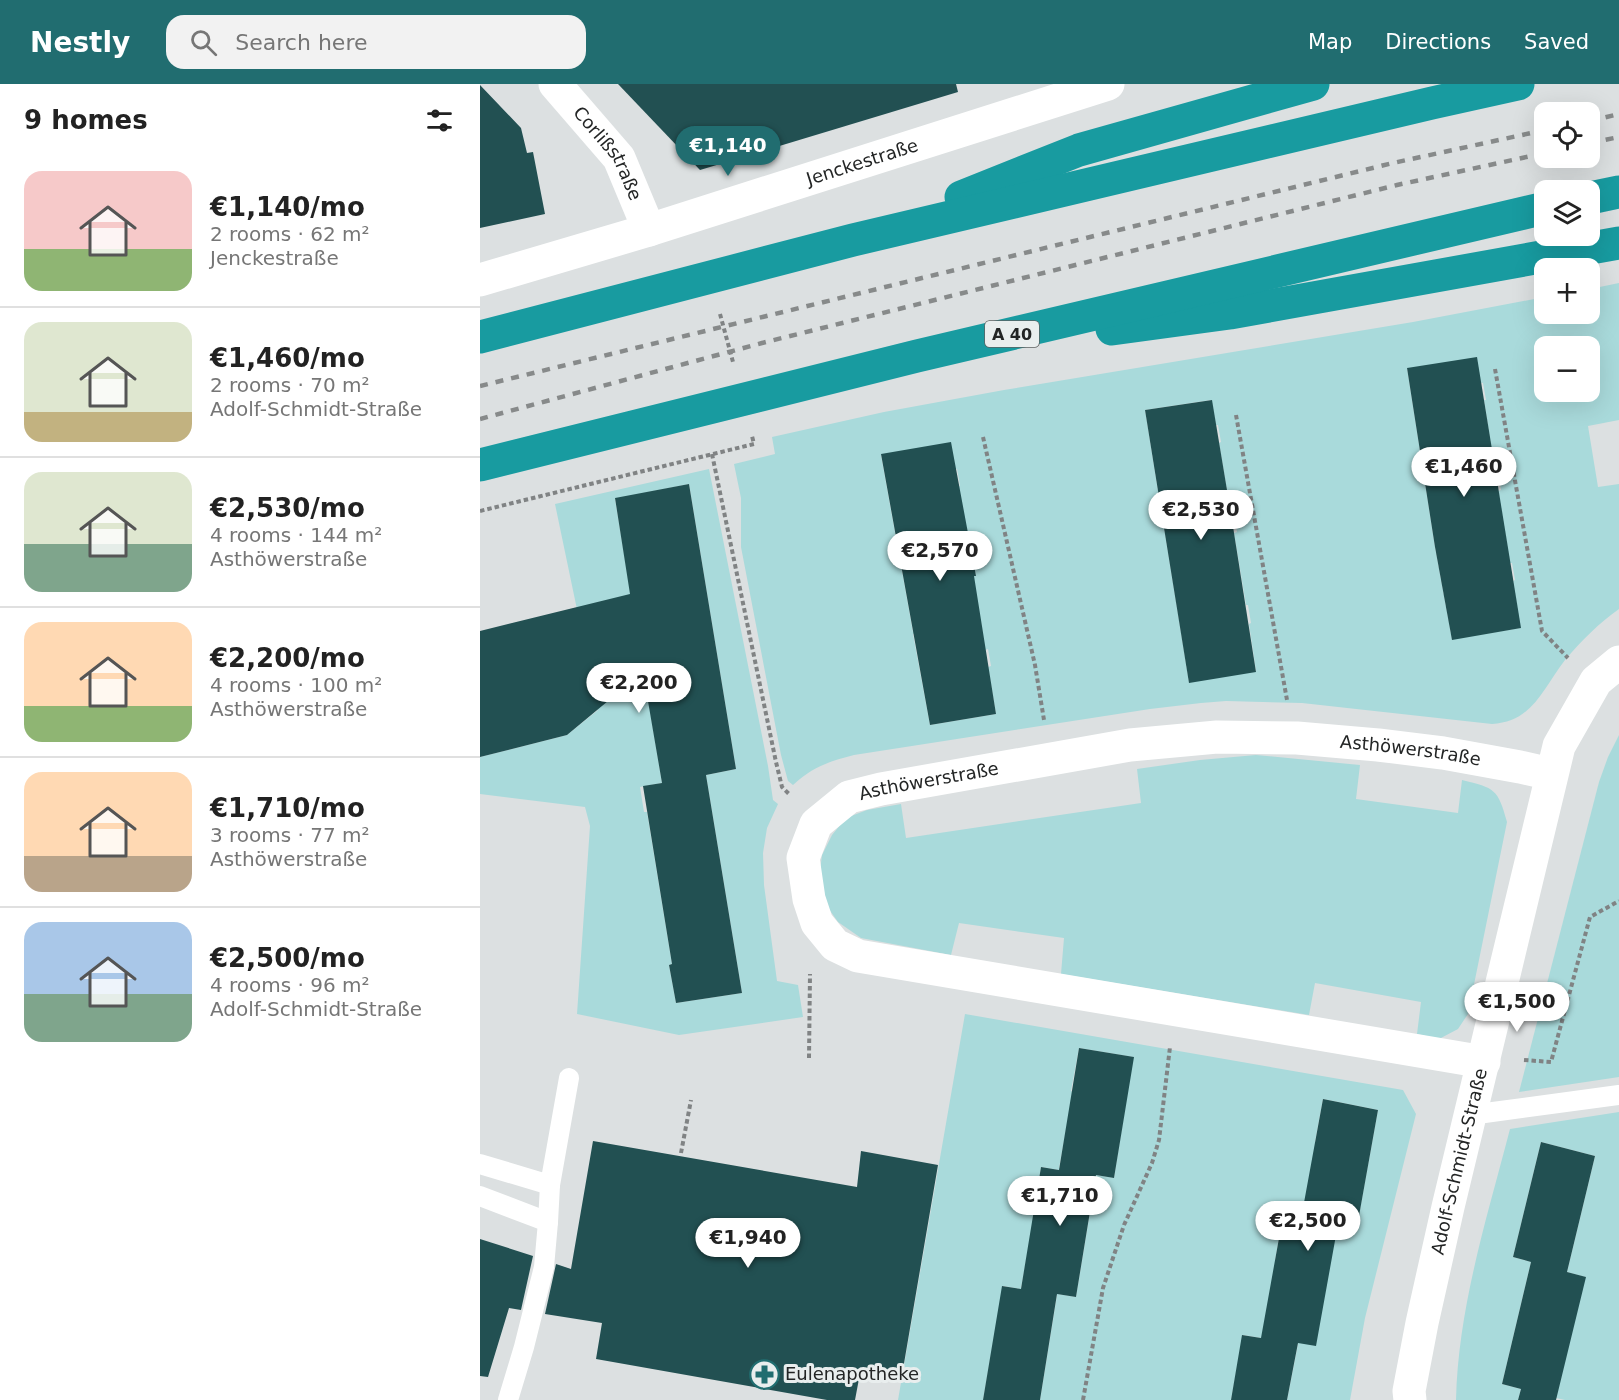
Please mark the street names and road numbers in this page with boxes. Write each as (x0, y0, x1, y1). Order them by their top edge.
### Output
street label: Corlißstraße (569, 102, 646, 203)
street label: Jenckestraße (803, 134, 920, 190)
road number: A 40 (985, 321, 1039, 347)
street label: Asthöwerstraße (1339, 731, 1483, 770)
street label: Asthöwerstraße (857, 757, 1000, 804)
street label: Adolf-Schmidt-Straße (1427, 1066, 1491, 1257)

